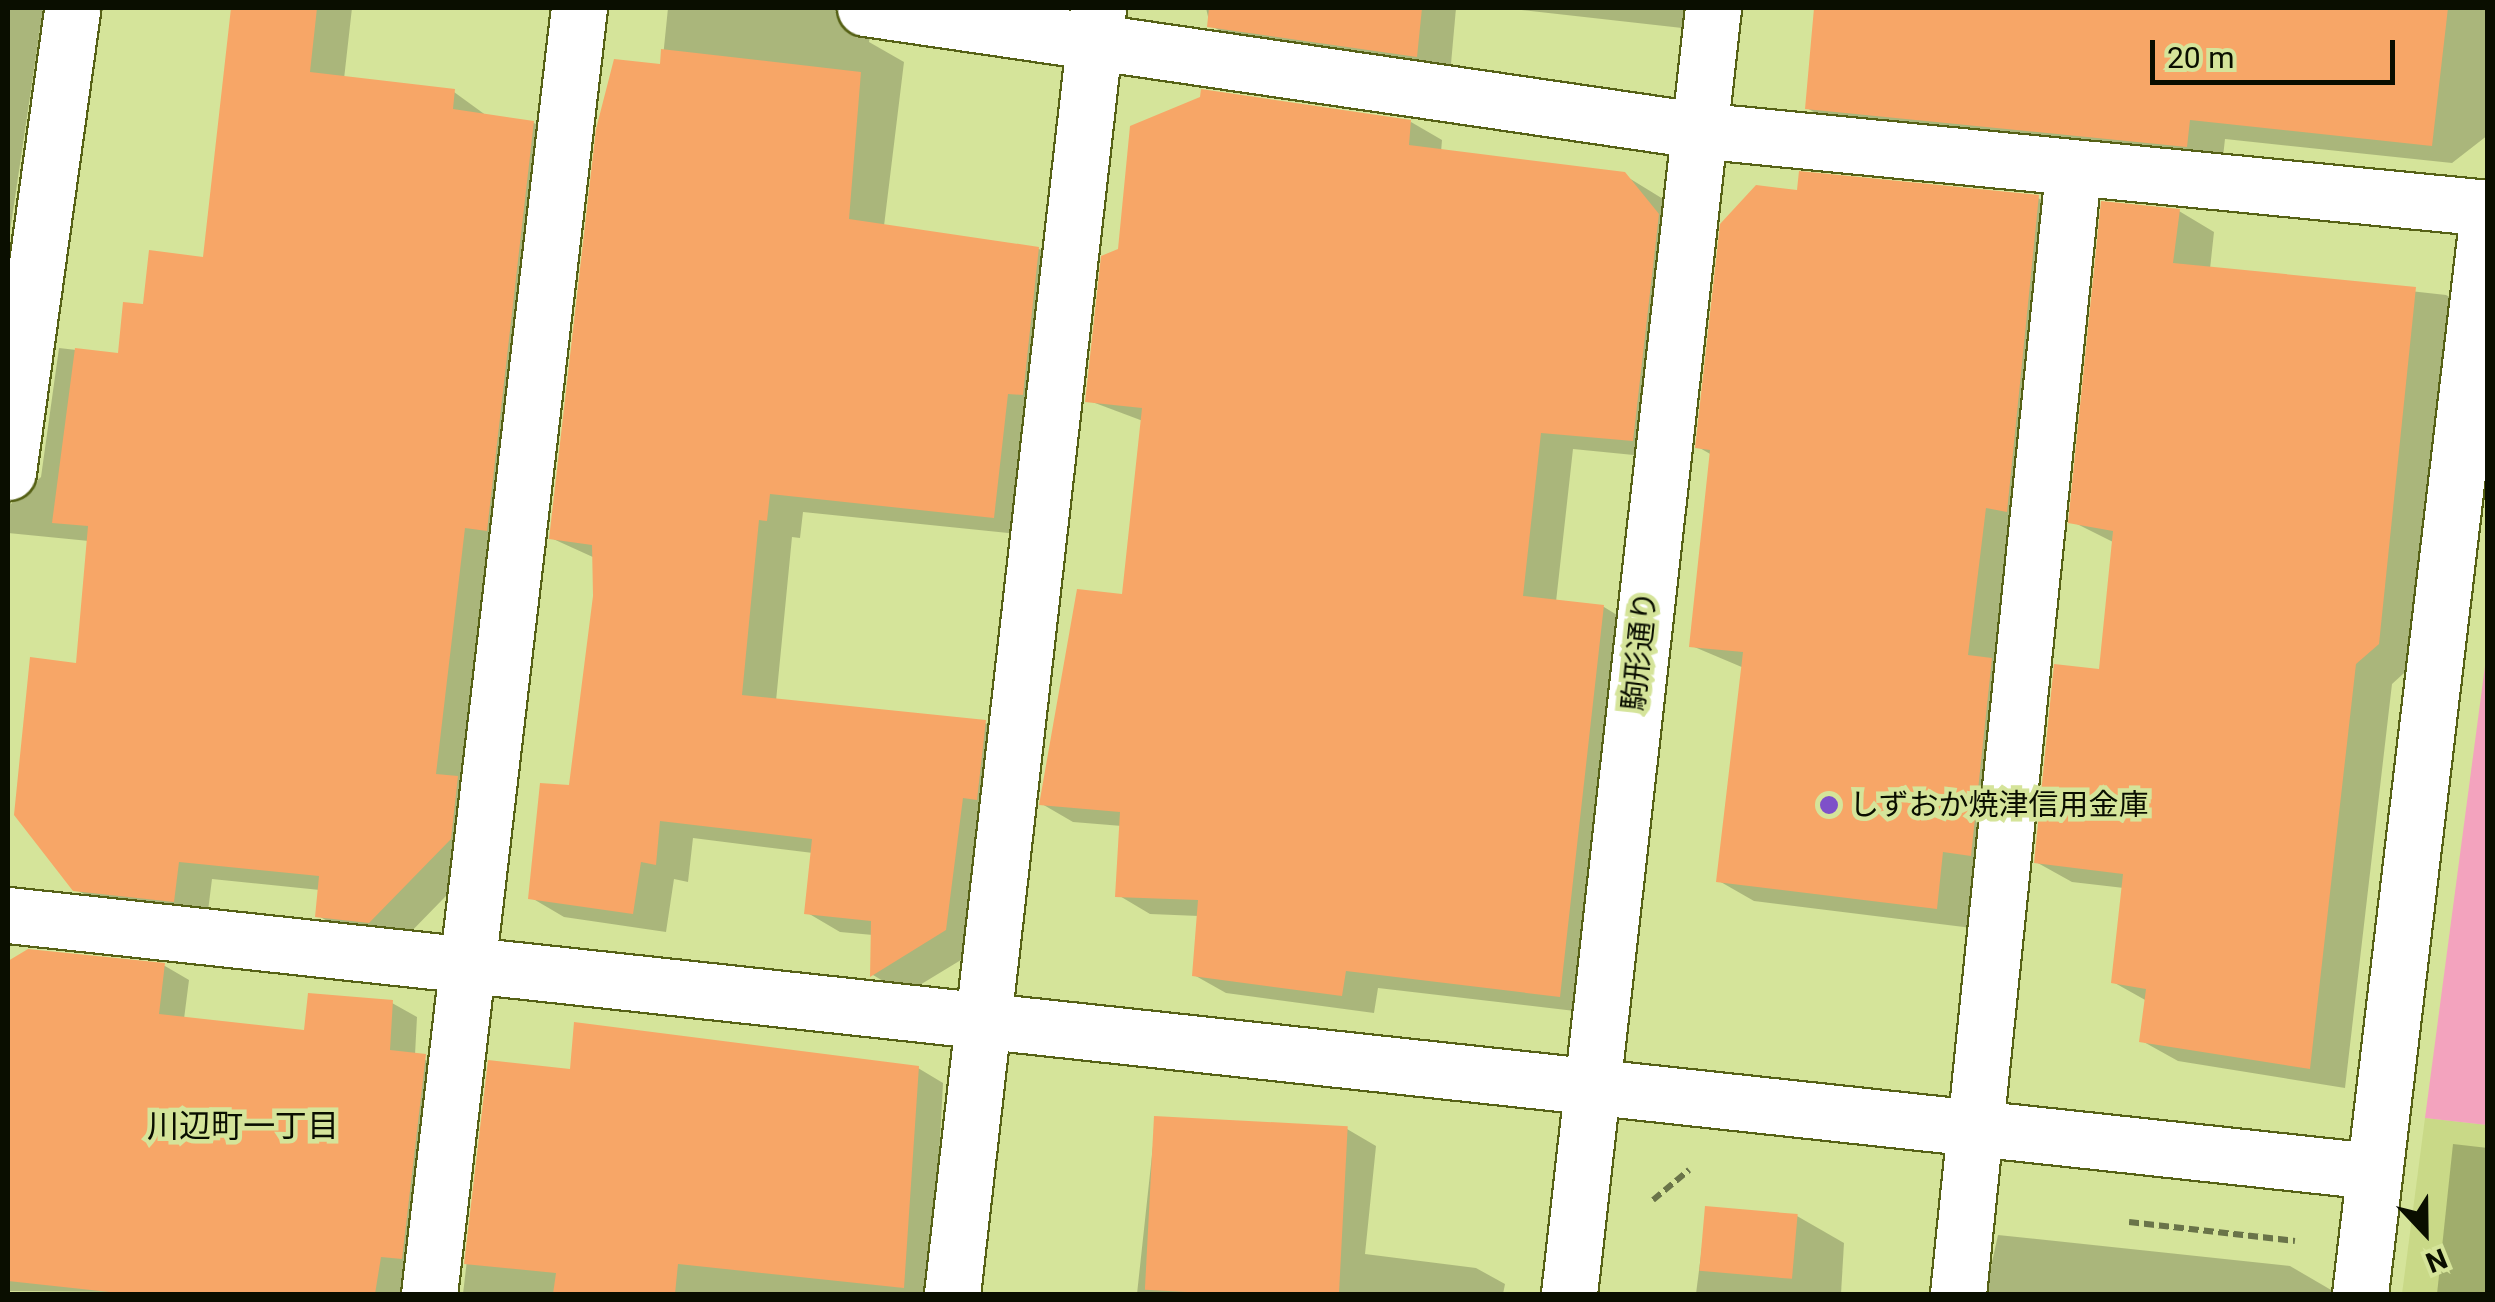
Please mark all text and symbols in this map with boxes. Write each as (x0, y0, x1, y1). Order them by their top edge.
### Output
scale bar (2155, 20, 2400, 82)
text: 20 m (2167, 40, 2234, 75)
street label: 駒形通り (1616, 589, 1664, 713)
place label: しずおか焼津信用金庫 (1849, 787, 2149, 823)
marker: しずおか焼津信用金庫 (1818, 794, 1840, 816)
district label: 川辺町一丁目 (147, 1107, 339, 1145)
north arrow (2375, 1182, 2475, 1282)
text: N (2421, 1241, 2452, 1279)

